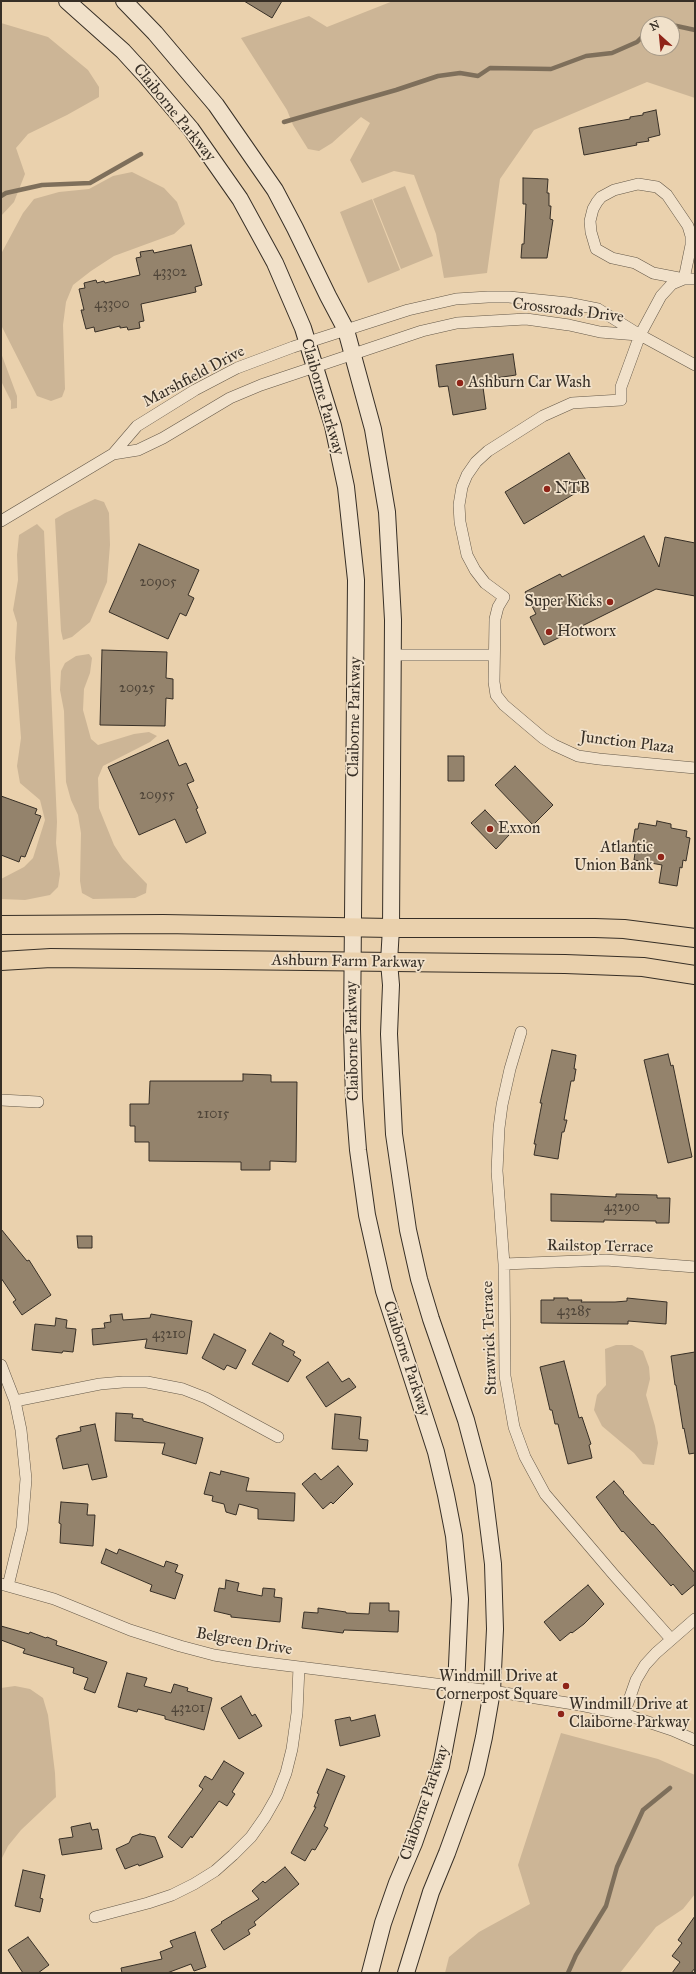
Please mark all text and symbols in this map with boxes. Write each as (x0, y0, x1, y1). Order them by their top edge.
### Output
north arrow (640, 16, 680, 56)
text: N (648, 18, 662, 34)
street label: Claiborne Parkway (129, 60, 219, 166)
house number: 43302 (153, 265, 187, 281)
street label: Crossroads Drive (511, 295, 625, 327)
house number: 43300 (94, 297, 130, 313)
street label: Claiborne Parkway (296, 336, 348, 458)
street label: Marshfield Drive (140, 342, 248, 412)
place label: Ashburn Car Wash (468, 373, 591, 393)
marker: Ashburn Car Wash (455, 378, 465, 388)
place label: NTB (555, 479, 590, 499)
marker: NTB (542, 484, 552, 494)
house number: 20905 (139, 575, 177, 591)
place label: Super Kicks (524, 592, 602, 612)
marker: Super Kicks (605, 597, 615, 607)
place label: Hotworx (557, 622, 616, 642)
marker: Hotworx (544, 627, 554, 637)
street label: Claiborne Parkway (344, 657, 366, 777)
house number: 20925 (119, 681, 155, 697)
street label: Junction Plaza (579, 728, 675, 758)
house number: 20955 (139, 788, 175, 804)
place label: Exxon (498, 819, 540, 839)
marker: Exxon (485, 824, 495, 834)
place label: Atlantic Union Bank (574, 838, 653, 876)
marker: Atlantic Union Bank (656, 852, 666, 862)
street label: Ashburn Farm Parkway (271, 951, 425, 973)
street label: Claiborne Parkway (342, 981, 364, 1101)
house number: 21015 (197, 1107, 229, 1123)
house number: 43290 (604, 1200, 640, 1216)
street label: Railstop Terrace (547, 1236, 653, 1258)
street label: Strawrick Terrace (478, 1280, 502, 1396)
street label: Claiborne Parkway (378, 1299, 434, 1419)
house number: 43285 (557, 1304, 591, 1320)
house number: 43210 (152, 1327, 186, 1343)
street label: Belgreen Drive (194, 1624, 294, 1660)
place label: Windmill Drive at Cornerpost Square (436, 1667, 558, 1705)
marker: Windmill Drive at Cornerpost Square (561, 1681, 571, 1691)
place label: Windmill Drive at Claiborne Parkway (569, 1695, 689, 1733)
house number: 43201 (171, 1701, 205, 1717)
marker: Windmill Drive at Claiborne Parkway (556, 1709, 566, 1719)
street label: Claiborne Parkway (396, 1743, 454, 1863)

